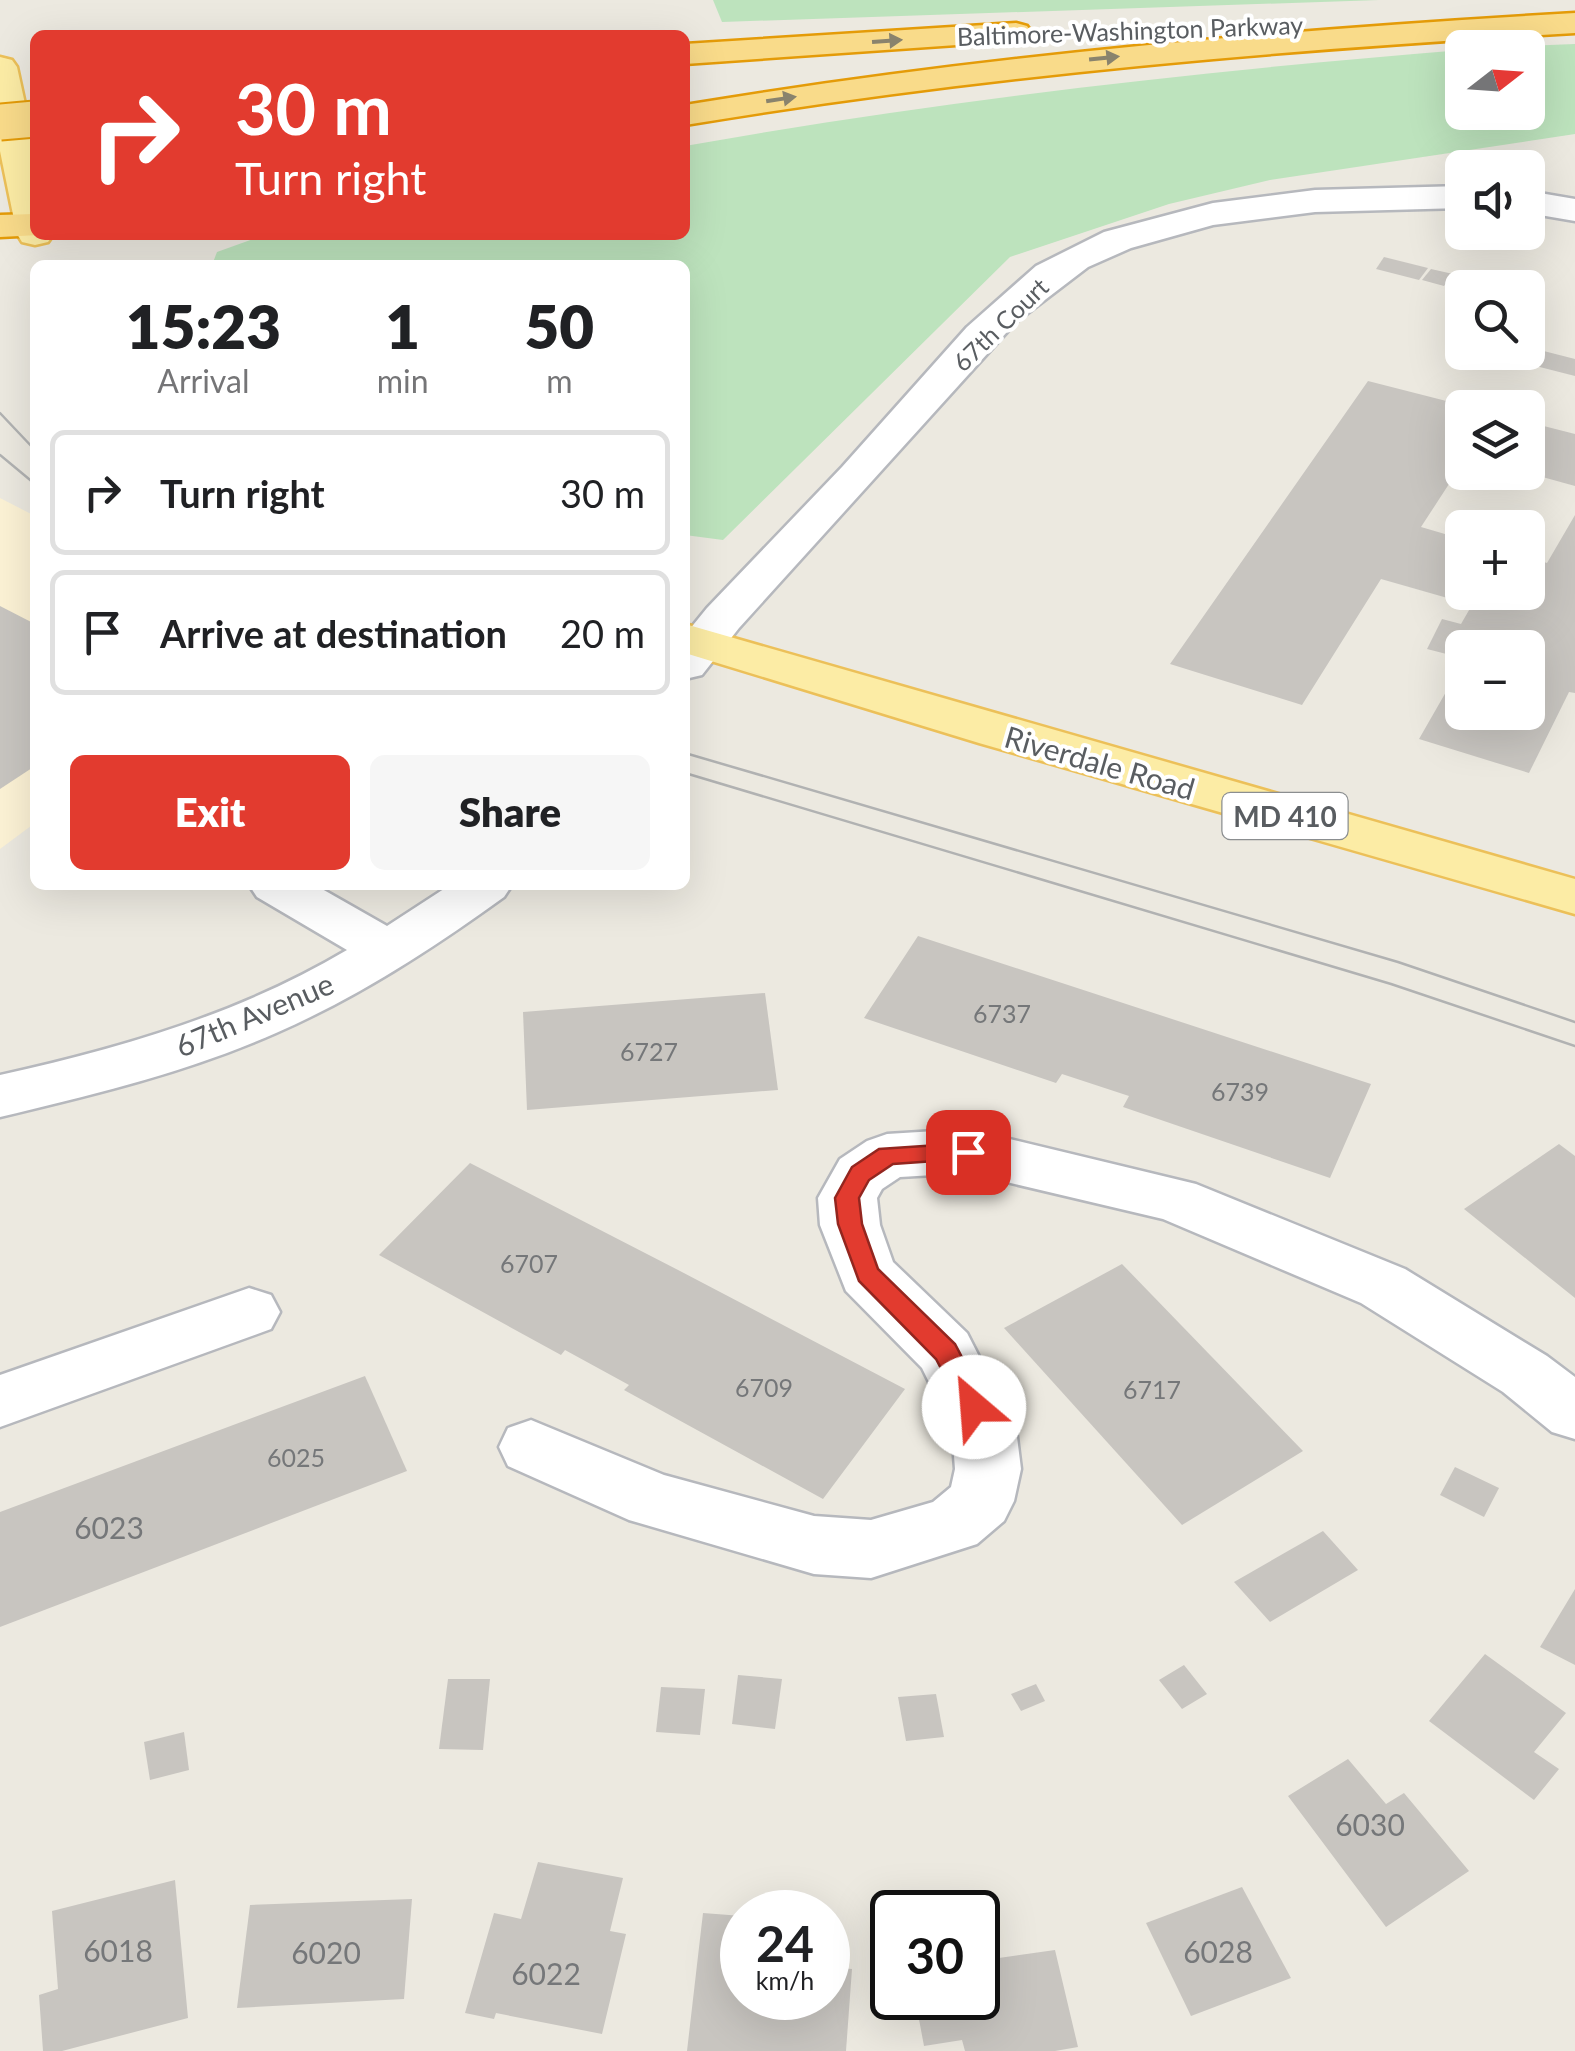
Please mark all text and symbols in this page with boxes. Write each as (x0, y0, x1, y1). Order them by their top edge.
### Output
street label: Baltimore-Washington Parkway (956, 9, 1304, 51)
north arrow (1445, 30, 1545, 130)
map controls (1445, 30, 1545, 730)
one-way arrow (872, 33, 904, 49)
one-way arrow (1088, 50, 1120, 66)
text: 30 m (235, 66, 392, 150)
icon: right (70, 70, 200, 200)
one-way arrow (766, 91, 797, 106)
button: sound (1445, 150, 1545, 250)
text: Turn right (235, 151, 426, 205)
button: search (1445, 270, 1545, 370)
street label: 67th Court (946, 271, 1054, 377)
text: 15:23 (126, 290, 281, 362)
text: 1 (385, 290, 420, 362)
text: 50 (525, 290, 594, 362)
text: Arrival (157, 361, 250, 400)
text: min (377, 361, 429, 400)
text: m (546, 361, 572, 400)
button: layers (1445, 390, 1545, 490)
icon: right (75, 465, 130, 520)
text: Turn right (160, 470, 325, 516)
text: 30 m (560, 470, 645, 516)
button: + (1445, 510, 1545, 610)
icon: arrive (75, 605, 130, 660)
text: Arrive at destination (160, 610, 507, 656)
text: 20 m (560, 610, 645, 656)
button: − (1445, 630, 1545, 730)
street label: Riverdale Road (1001, 718, 1199, 806)
button: Exit (70, 755, 350, 870)
button: Share (370, 755, 650, 870)
road number: MD 410 (1222, 793, 1348, 839)
street label: 67th Avenue (170, 965, 338, 1063)
house number: 6737 (973, 998, 1031, 1028)
house number: 6727 (620, 1036, 678, 1066)
house number: 6739 (1211, 1076, 1269, 1106)
pin (926, 1110, 1011, 1195)
icon: arrive (941, 1125, 996, 1180)
house number: 6707 (500, 1248, 558, 1278)
position arrow (922, 1355, 1026, 1459)
house number: 6709 (735, 1372, 793, 1402)
house number: 6717 (1123, 1374, 1181, 1404)
house number: 6025 (267, 1442, 325, 1472)
house number: 6023 (74, 1509, 144, 1545)
house number: 6030 (1335, 1806, 1405, 1842)
speed limit sign: 30 (870, 1890, 1000, 2020)
text: 24 (756, 1913, 814, 1973)
house number: 6018 (83, 1932, 153, 1968)
house number: 6028 (1183, 1933, 1253, 1969)
house number: 6020 (291, 1934, 361, 1970)
house number: 6022 (511, 1955, 581, 1991)
text: km/h (756, 1965, 814, 1995)

